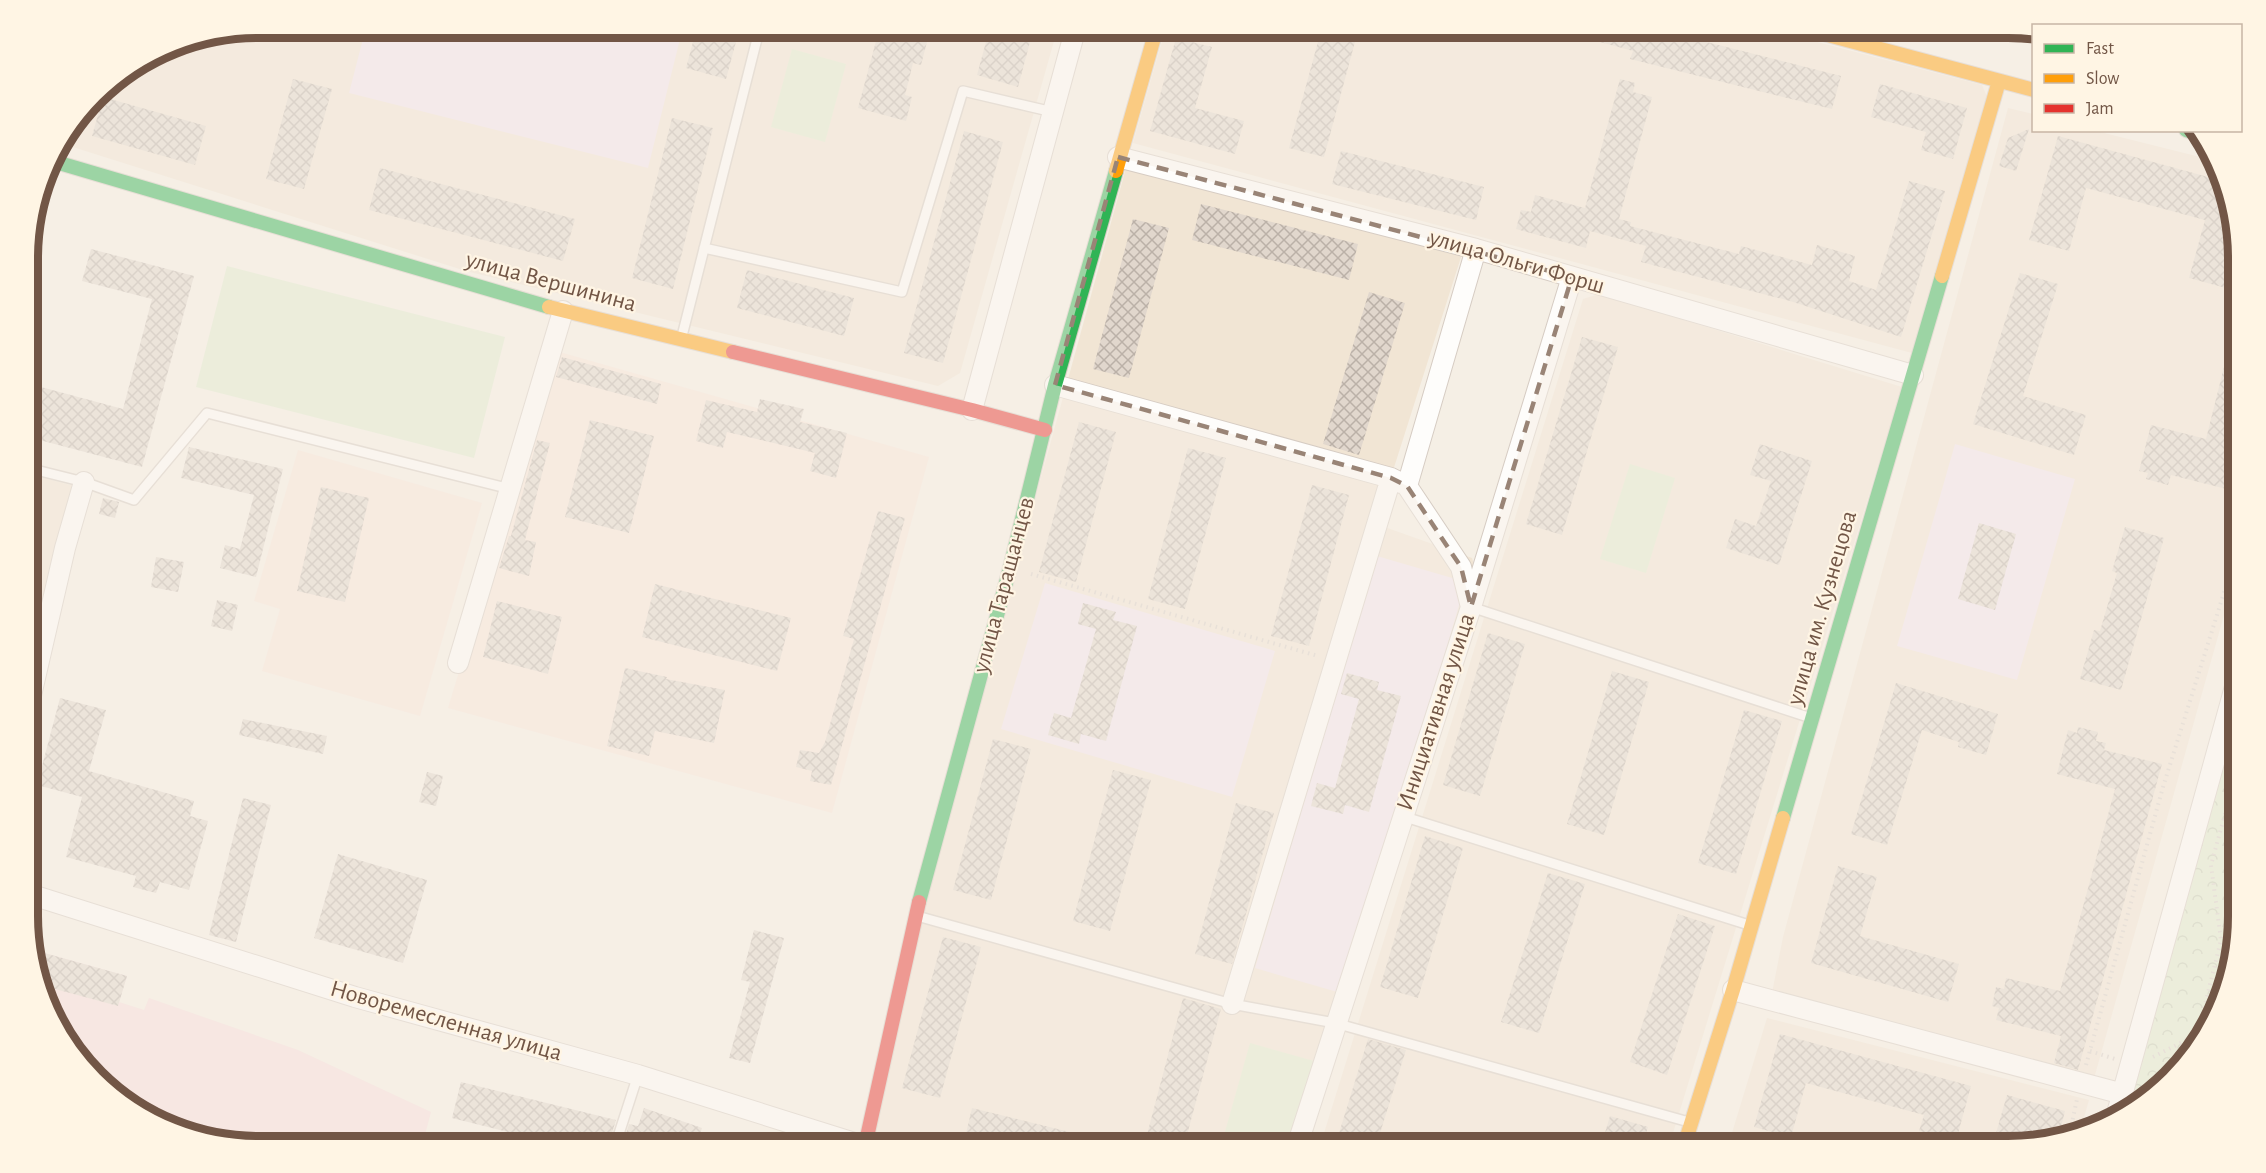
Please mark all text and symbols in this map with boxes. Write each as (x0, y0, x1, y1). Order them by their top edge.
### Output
legend (2032, 24, 2242, 132)
text: Fast (2086, 40, 2114, 58)
text: Slow (2086, 70, 2119, 88)
text: Jam (2086, 100, 2114, 118)
street label: улица Ольги Форш (1426, 225, 1607, 299)
street label: улица Вершинина (462, 247, 639, 316)
street label: улица Таращанцев (969, 495, 1039, 676)
street label: улица им. Кузнецова (1782, 508, 1861, 709)
street label: Инициативная улица (1393, 610, 1479, 814)
street label: Новоремесленная улица (327, 976, 565, 1066)

